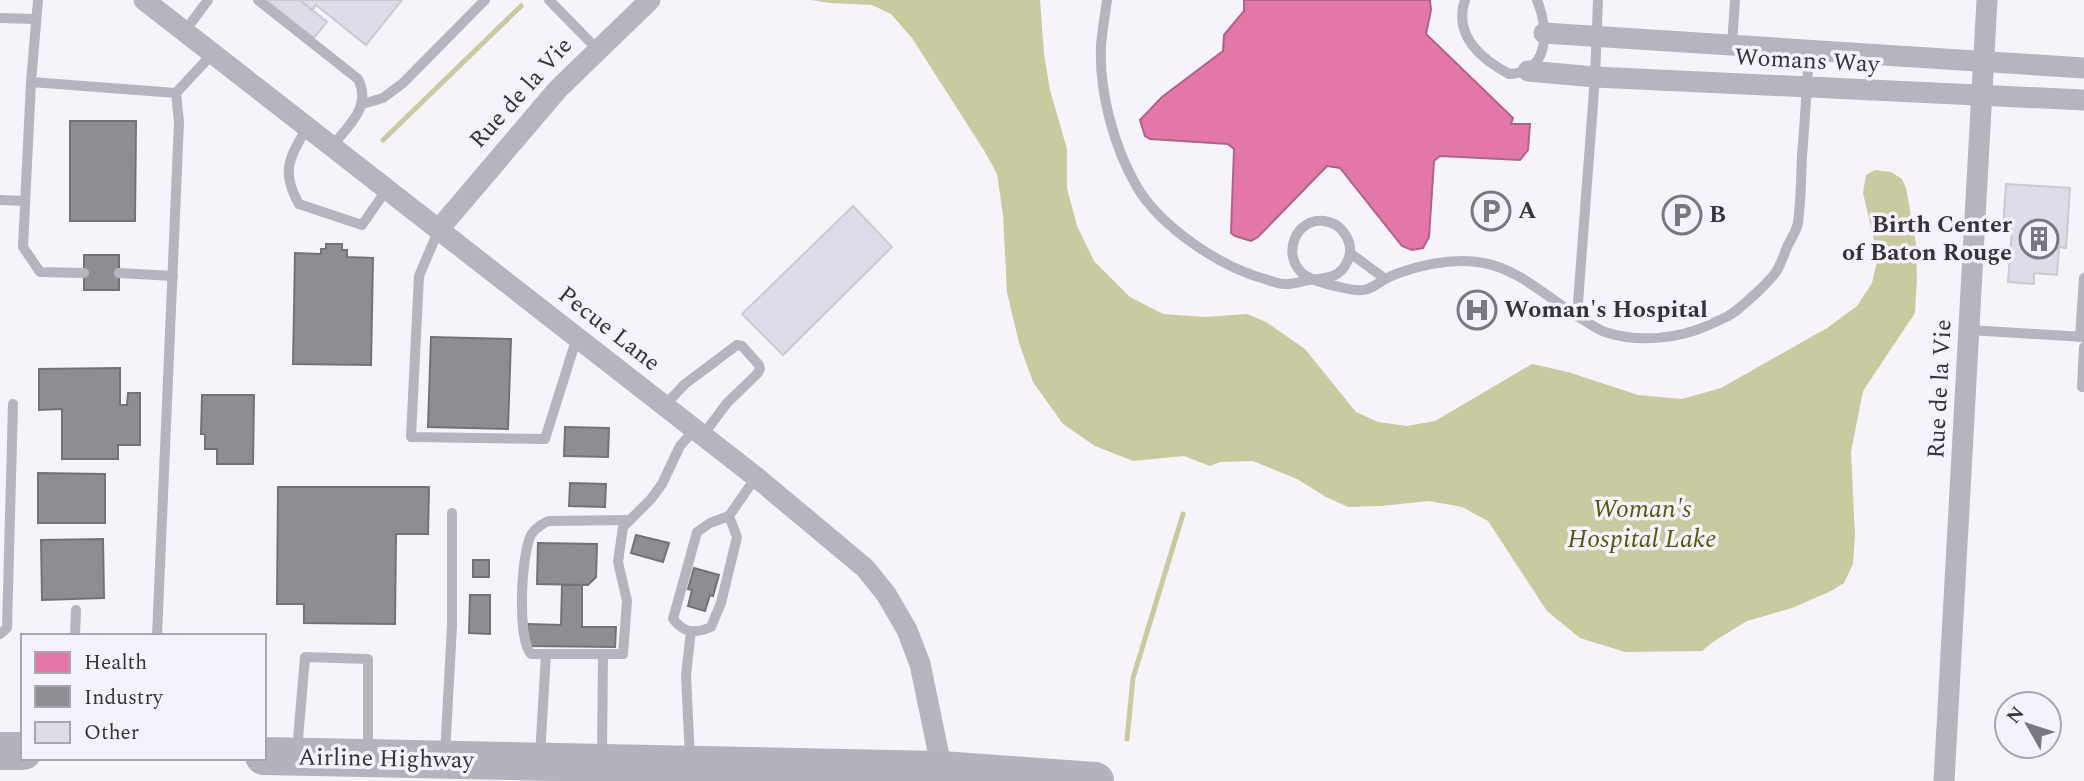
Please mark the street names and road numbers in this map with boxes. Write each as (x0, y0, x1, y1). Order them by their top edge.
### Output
street label: Rue de la Vie (461, 29, 581, 157)
street label: Womans Way (1734, 39, 1882, 83)
street label: Pecue Lane (550, 277, 668, 381)
street label: Rue de la Vie (1918, 318, 1962, 460)
street label: Airline Highway (298, 739, 476, 779)

